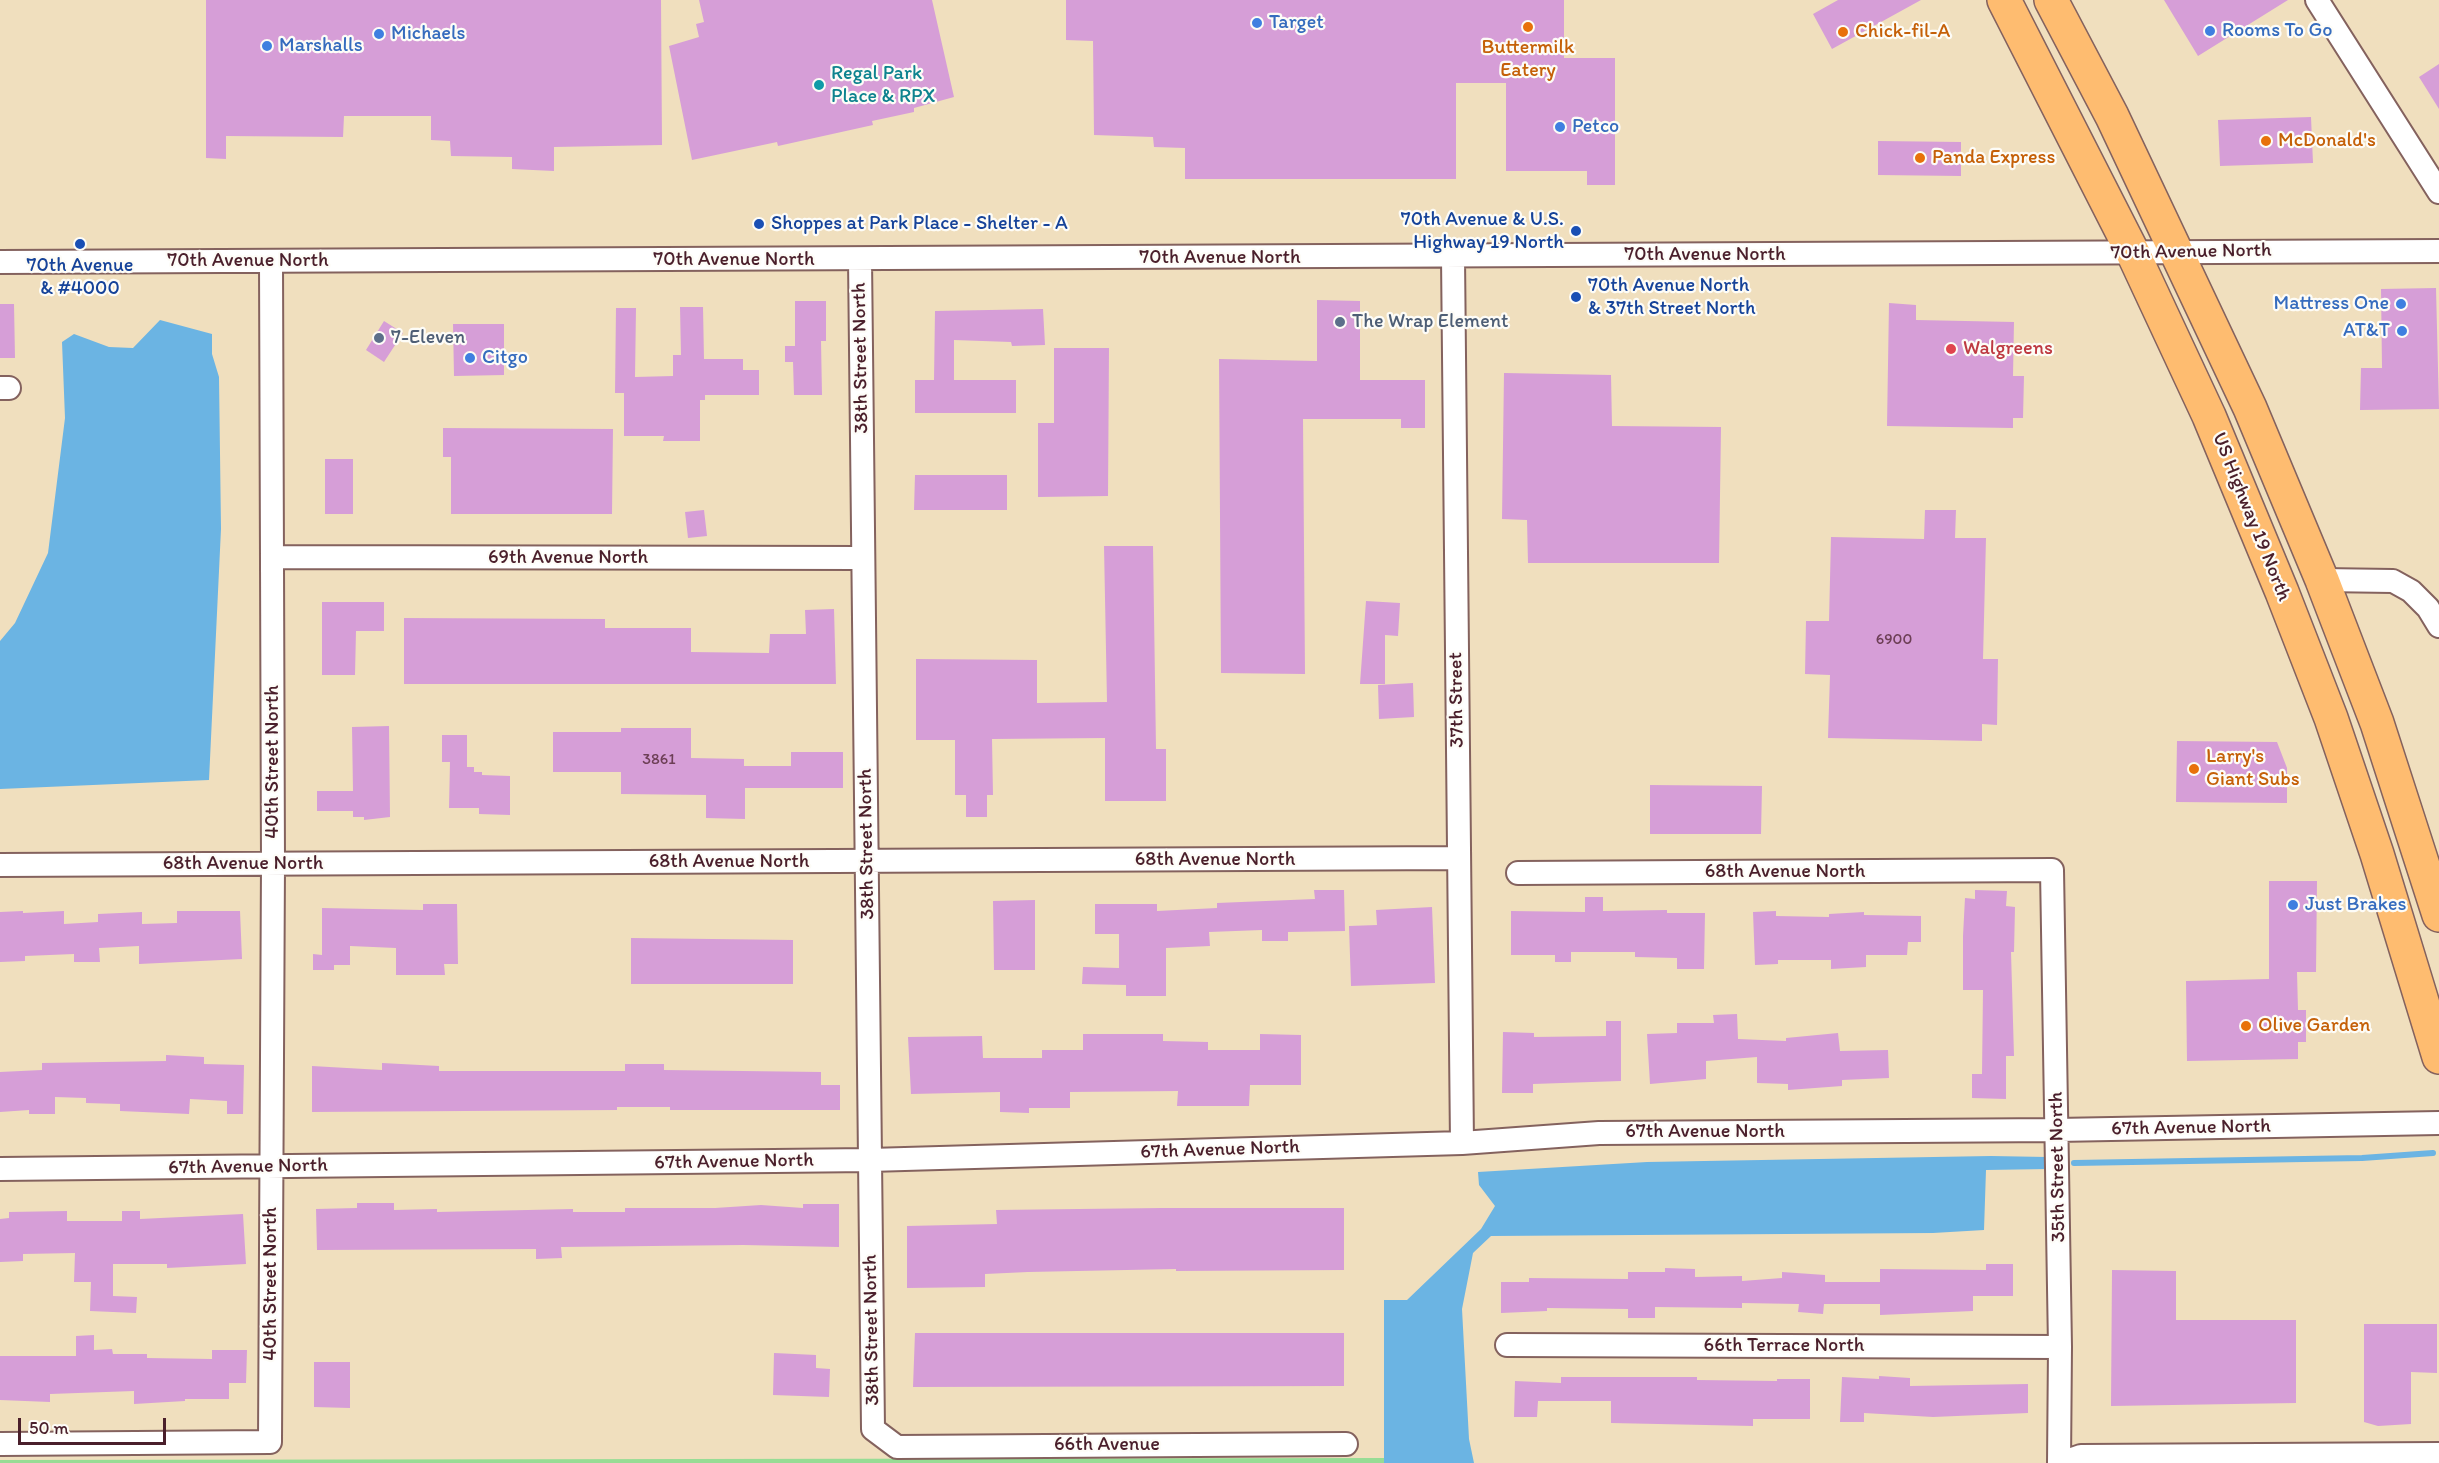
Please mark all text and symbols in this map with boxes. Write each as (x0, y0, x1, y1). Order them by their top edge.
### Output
place label: Target (1269, 11, 1324, 35)
marker: Target (1250, 16, 1264, 30)
place label: Rooms To Go (2222, 19, 2333, 43)
marker: Buttermilk Eatery (1521, 20, 1535, 34)
place label: Chick-fil-A (1855, 20, 1950, 44)
place label: Michaels (391, 22, 465, 46)
marker: Rooms To Go (2203, 24, 2217, 38)
marker: Chick-fil-A (1836, 25, 1850, 39)
marker: Michaels (372, 27, 386, 41)
place label: Marshalls (279, 34, 363, 58)
place label: Buttermilk Eatery (1482, 36, 1574, 83)
marker: Marshalls (260, 39, 274, 53)
place label: Regal Park Place & RPX (831, 62, 935, 109)
marker: Regal Park Place & RPX (812, 78, 826, 92)
place label: Petco (1572, 115, 1619, 139)
marker: Petco (1553, 120, 1567, 134)
place label: McDonald's (2278, 129, 2376, 153)
marker: McDonald's (2259, 134, 2273, 148)
place label: Panda Express (1932, 146, 2055, 170)
marker: Panda Express (1913, 151, 1927, 165)
place label: 70th Avenue & U.S. Highway 19 North (1401, 208, 1564, 255)
place label: Shoppes at Park Place - Shelter - A (771, 212, 1068, 236)
marker: Shoppes at Park Place - Shelter - A (752, 217, 766, 231)
marker: 70th Avenue & U.S. Highway 19 North (1569, 224, 1583, 238)
marker: 70th Avenue & #4000 (73, 237, 87, 251)
street label: 70th Avenue North (2110, 239, 2272, 265)
street label: 70th Avenue North (1624, 243, 1786, 267)
street label: 70th Avenue North (1139, 246, 1301, 270)
street label: 70th Avenue North (653, 248, 815, 272)
street label: 70th Avenue North (167, 249, 329, 273)
place label: 70th Avenue & #4000 (26, 254, 134, 301)
place label: 70th Avenue North & 37th Street North (1588, 274, 1756, 321)
street label: 38th Street North (848, 282, 874, 434)
marker: 70th Avenue North & 37th Street North (1569, 290, 1583, 304)
place label: Mattress One (2273, 292, 2389, 316)
marker: Mattress One (2394, 297, 2408, 311)
place label: The Wrap Element (1352, 310, 1509, 334)
marker: The Wrap Element (1333, 315, 1347, 329)
place label: AT&T (2343, 319, 2390, 343)
marker: AT&T (2395, 324, 2409, 338)
place label: 7-Eleven (391, 326, 465, 350)
marker: 7-Eleven (372, 331, 386, 345)
place label: Walgreens (1963, 337, 2053, 361)
marker: Walgreens (1944, 342, 1958, 356)
place label: Citgo (482, 346, 528, 370)
marker: Citgo (463, 351, 477, 365)
street label: US Highway 19 North (2206, 429, 2296, 605)
street label: 69th Avenue North (488, 546, 648, 570)
house number: 6900 (1876, 630, 1912, 650)
street label: 37th Street (1444, 652, 1470, 748)
street label: 40th Street North (261, 685, 285, 839)
place label: Larry's Giant Subs (2206, 745, 2300, 792)
house number: 3861 (642, 750, 676, 770)
marker: Larry's Giant Subs (2187, 762, 2201, 776)
street label: 38th Street North (854, 768, 880, 920)
street label: 68th Avenue North (1135, 848, 1295, 872)
street label: 68th Avenue North (649, 850, 809, 874)
street label: 68th Avenue North (163, 852, 323, 876)
street label: 68th Avenue North (1705, 860, 1865, 884)
place label: Just Brakes (2305, 893, 2407, 917)
marker: Just Brakes (2286, 898, 2300, 912)
place label: Olive Garden (2258, 1014, 2370, 1038)
marker: Olive Garden (2239, 1019, 2253, 1033)
street label: 35th Street North (2045, 1091, 2071, 1243)
street label: 67th Avenue North (2111, 1115, 2271, 1141)
street label: 67th Avenue North (1625, 1120, 1785, 1144)
street label: 67th Avenue North (1140, 1135, 1300, 1165)
street label: 67th Avenue North (654, 1149, 814, 1175)
street label: 67th Avenue North (168, 1154, 328, 1180)
street label: 40th Street North (259, 1207, 283, 1361)
street label: 38th Street North (859, 1254, 885, 1406)
street label: 66th Terrace North (1704, 1334, 1864, 1358)
scale bar (21, 1406, 170, 1444)
text: 50 m (29, 1417, 69, 1439)
street label: 66th Avenue (1054, 1433, 1160, 1457)

